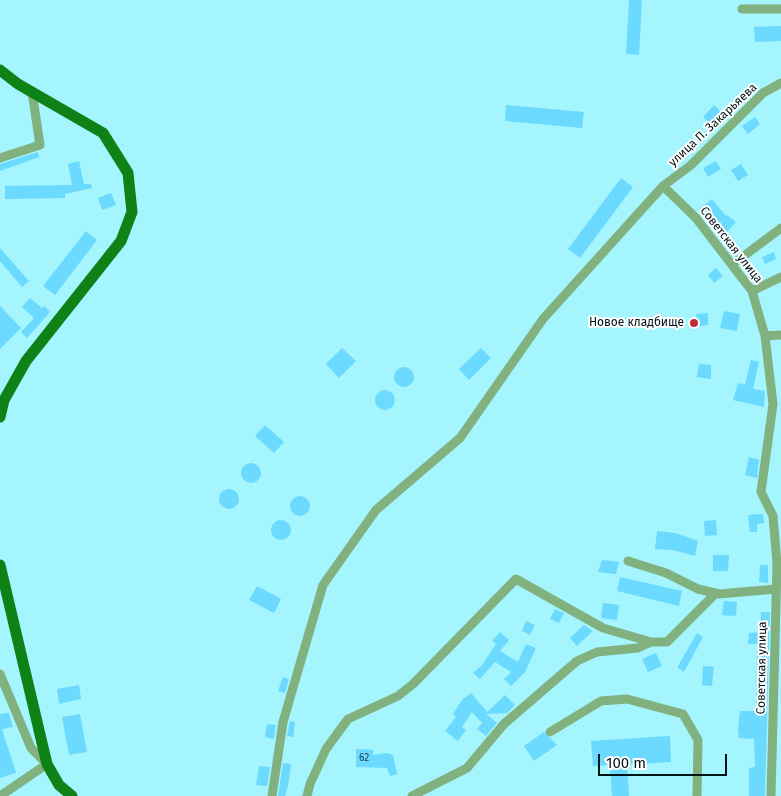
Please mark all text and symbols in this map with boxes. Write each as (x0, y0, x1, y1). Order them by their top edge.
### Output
street label: улица П. Закарьяева (666, 80, 760, 170)
street label: Советская улица (697, 204, 765, 286)
place label: Новое кладбище (589, 316, 684, 330)
marker: Новое кладбище (688, 317, 700, 329)
street label: Советская улица (754, 621, 770, 715)
scale bar (601, 744, 730, 776)
house number: 62 (359, 752, 369, 764)
text: 100 m (606, 754, 646, 772)

